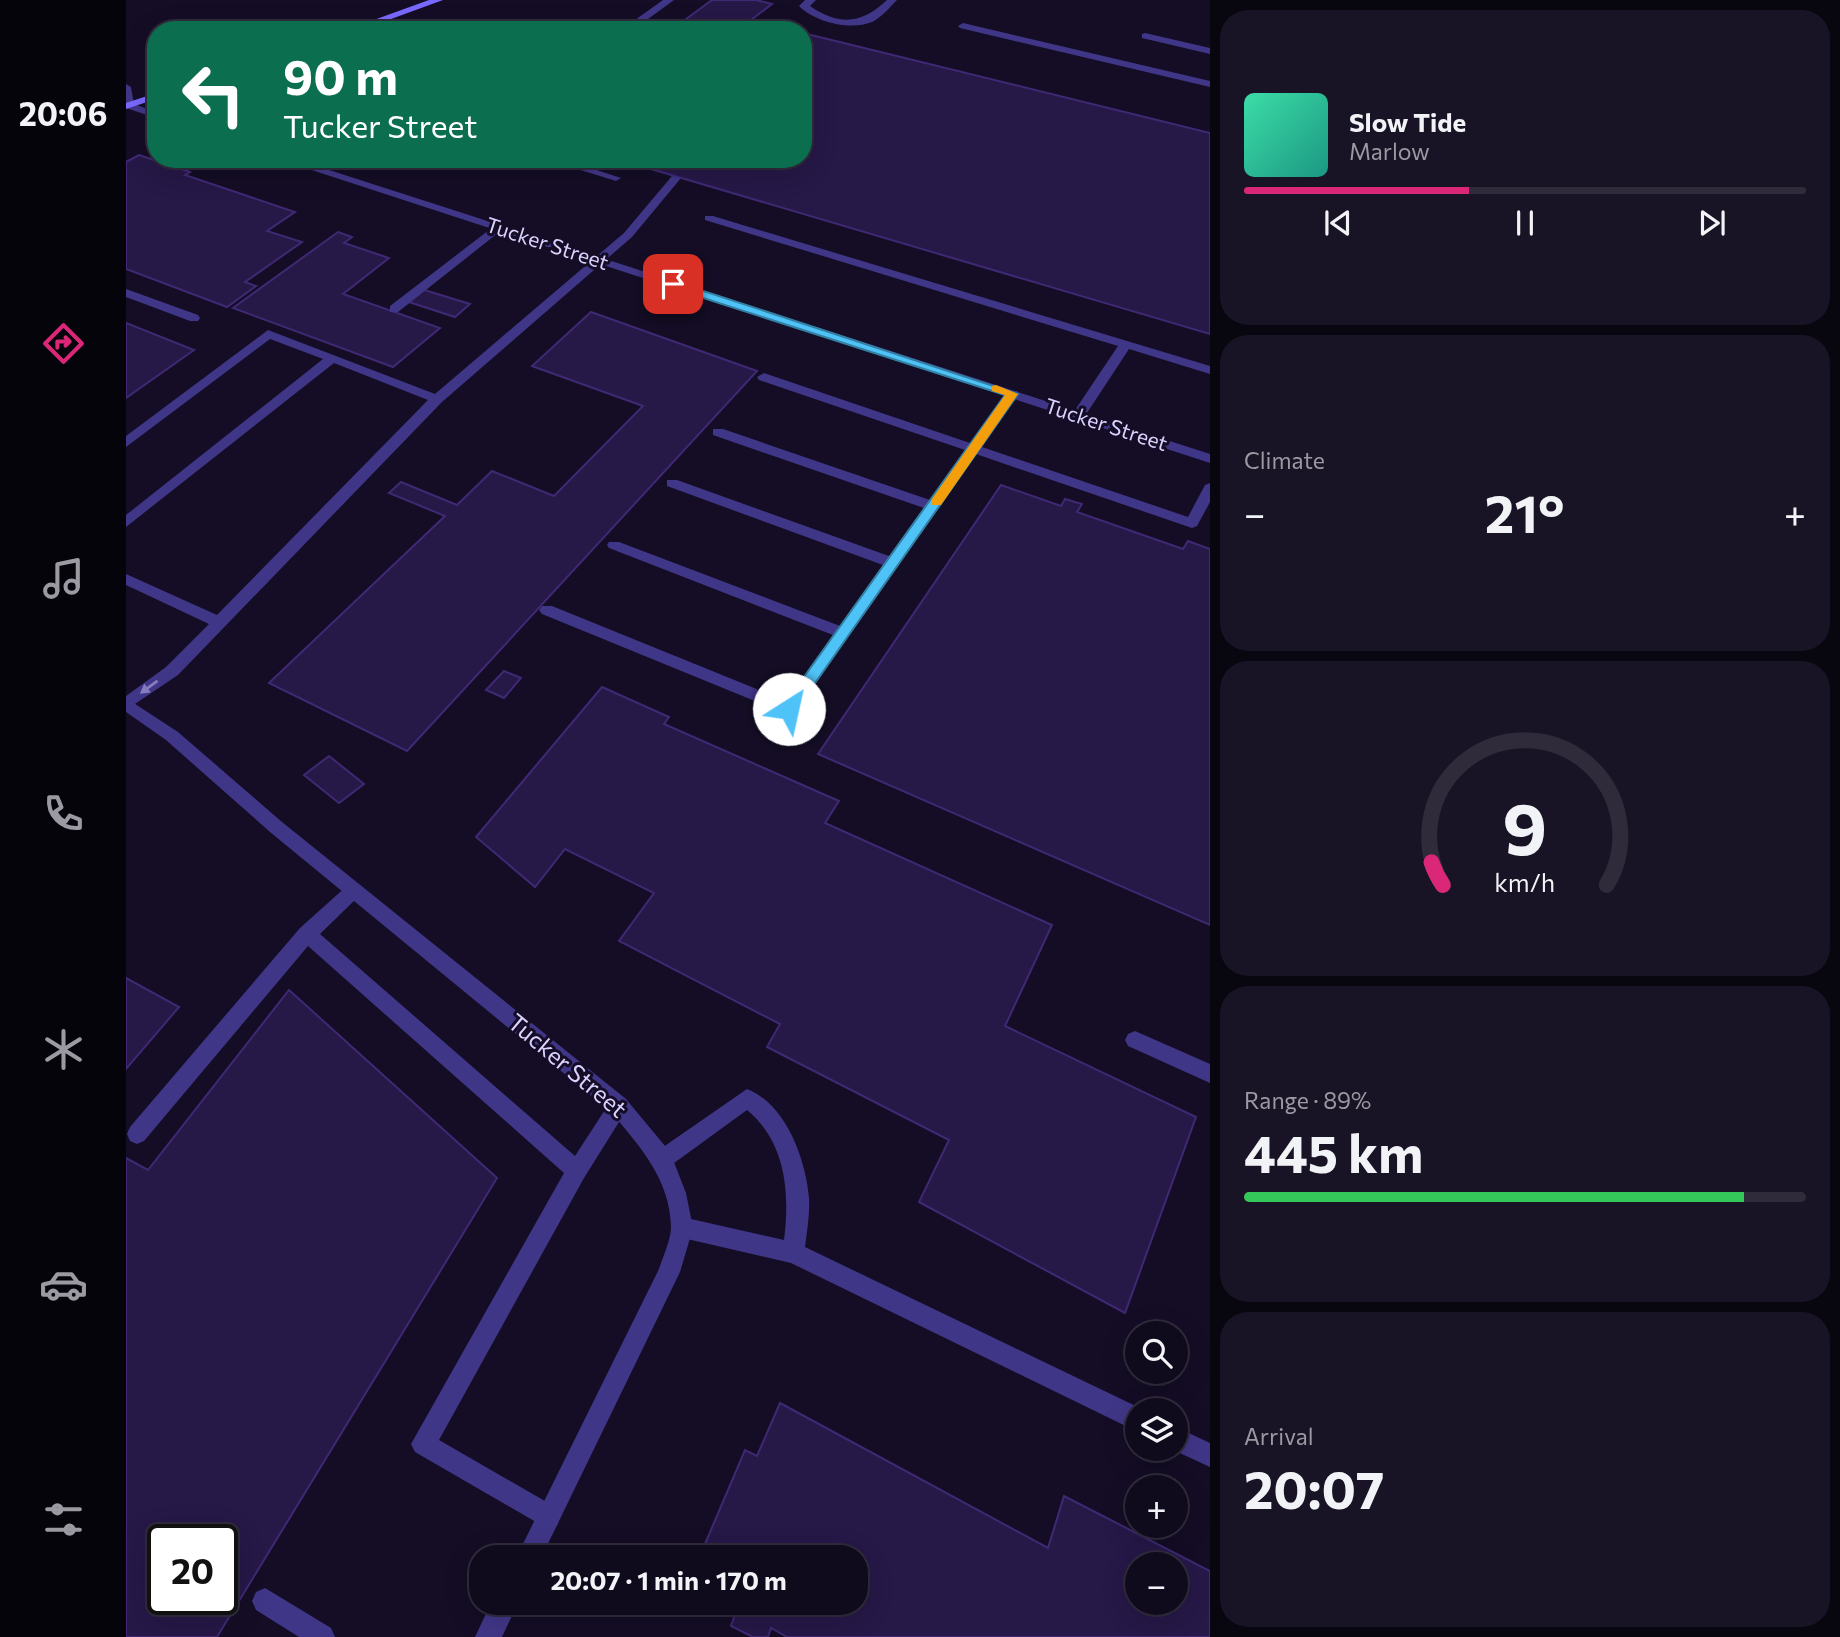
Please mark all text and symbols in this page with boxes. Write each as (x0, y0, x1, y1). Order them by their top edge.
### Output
text: 90 m (283, 45, 398, 105)
icon: left (168, 49, 259, 140)
text: 20:06 (19, 93, 107, 133)
text: Tucker Street (283, 105, 477, 145)
text: Slow Tide (1349, 106, 1466, 137)
text: Marlow (1349, 137, 1430, 165)
icon: previous (1319, 204, 1357, 242)
icon: pause (1506, 204, 1544, 242)
icon: next (1693, 204, 1731, 242)
street label: Tucker Street (483, 211, 612, 274)
pin (643, 254, 703, 314)
icon: arrive (654, 265, 692, 303)
icon: directions (39, 319, 88, 368)
street label: Tucker Street (1042, 392, 1171, 455)
text: Climate (1244, 446, 1325, 474)
text: 21° (1485, 480, 1564, 544)
text: − (1244, 489, 1266, 536)
text: + (1784, 489, 1806, 536)
icon: music (39, 554, 88, 603)
position arrow (752, 672, 826, 746)
one-way arrow (140, 680, 158, 694)
text: 9 (1503, 781, 1547, 870)
icon: phone (39, 789, 88, 838)
text: km/h (1495, 866, 1555, 896)
street label: Tucker Street (503, 1007, 633, 1123)
icon: climate (39, 1025, 88, 1074)
text: Range · 89% (1244, 1086, 1371, 1114)
text: 445 km (1244, 1120, 1423, 1184)
icon: car (39, 1260, 88, 1309)
map controls (1125, 1321, 1188, 1615)
button: search (1125, 1321, 1188, 1384)
button: layers (1125, 1398, 1188, 1461)
text: Arrival (1244, 1422, 1314, 1450)
text: 20:07 (1244, 1456, 1384, 1520)
button: + (1125, 1475, 1188, 1538)
icon: filters (39, 1495, 88, 1544)
speed limit sign: 20 (147, 1524, 238, 1615)
button: − (1125, 1552, 1188, 1615)
text: 20:07 · 1 min · 170 m (550, 1564, 787, 1595)

